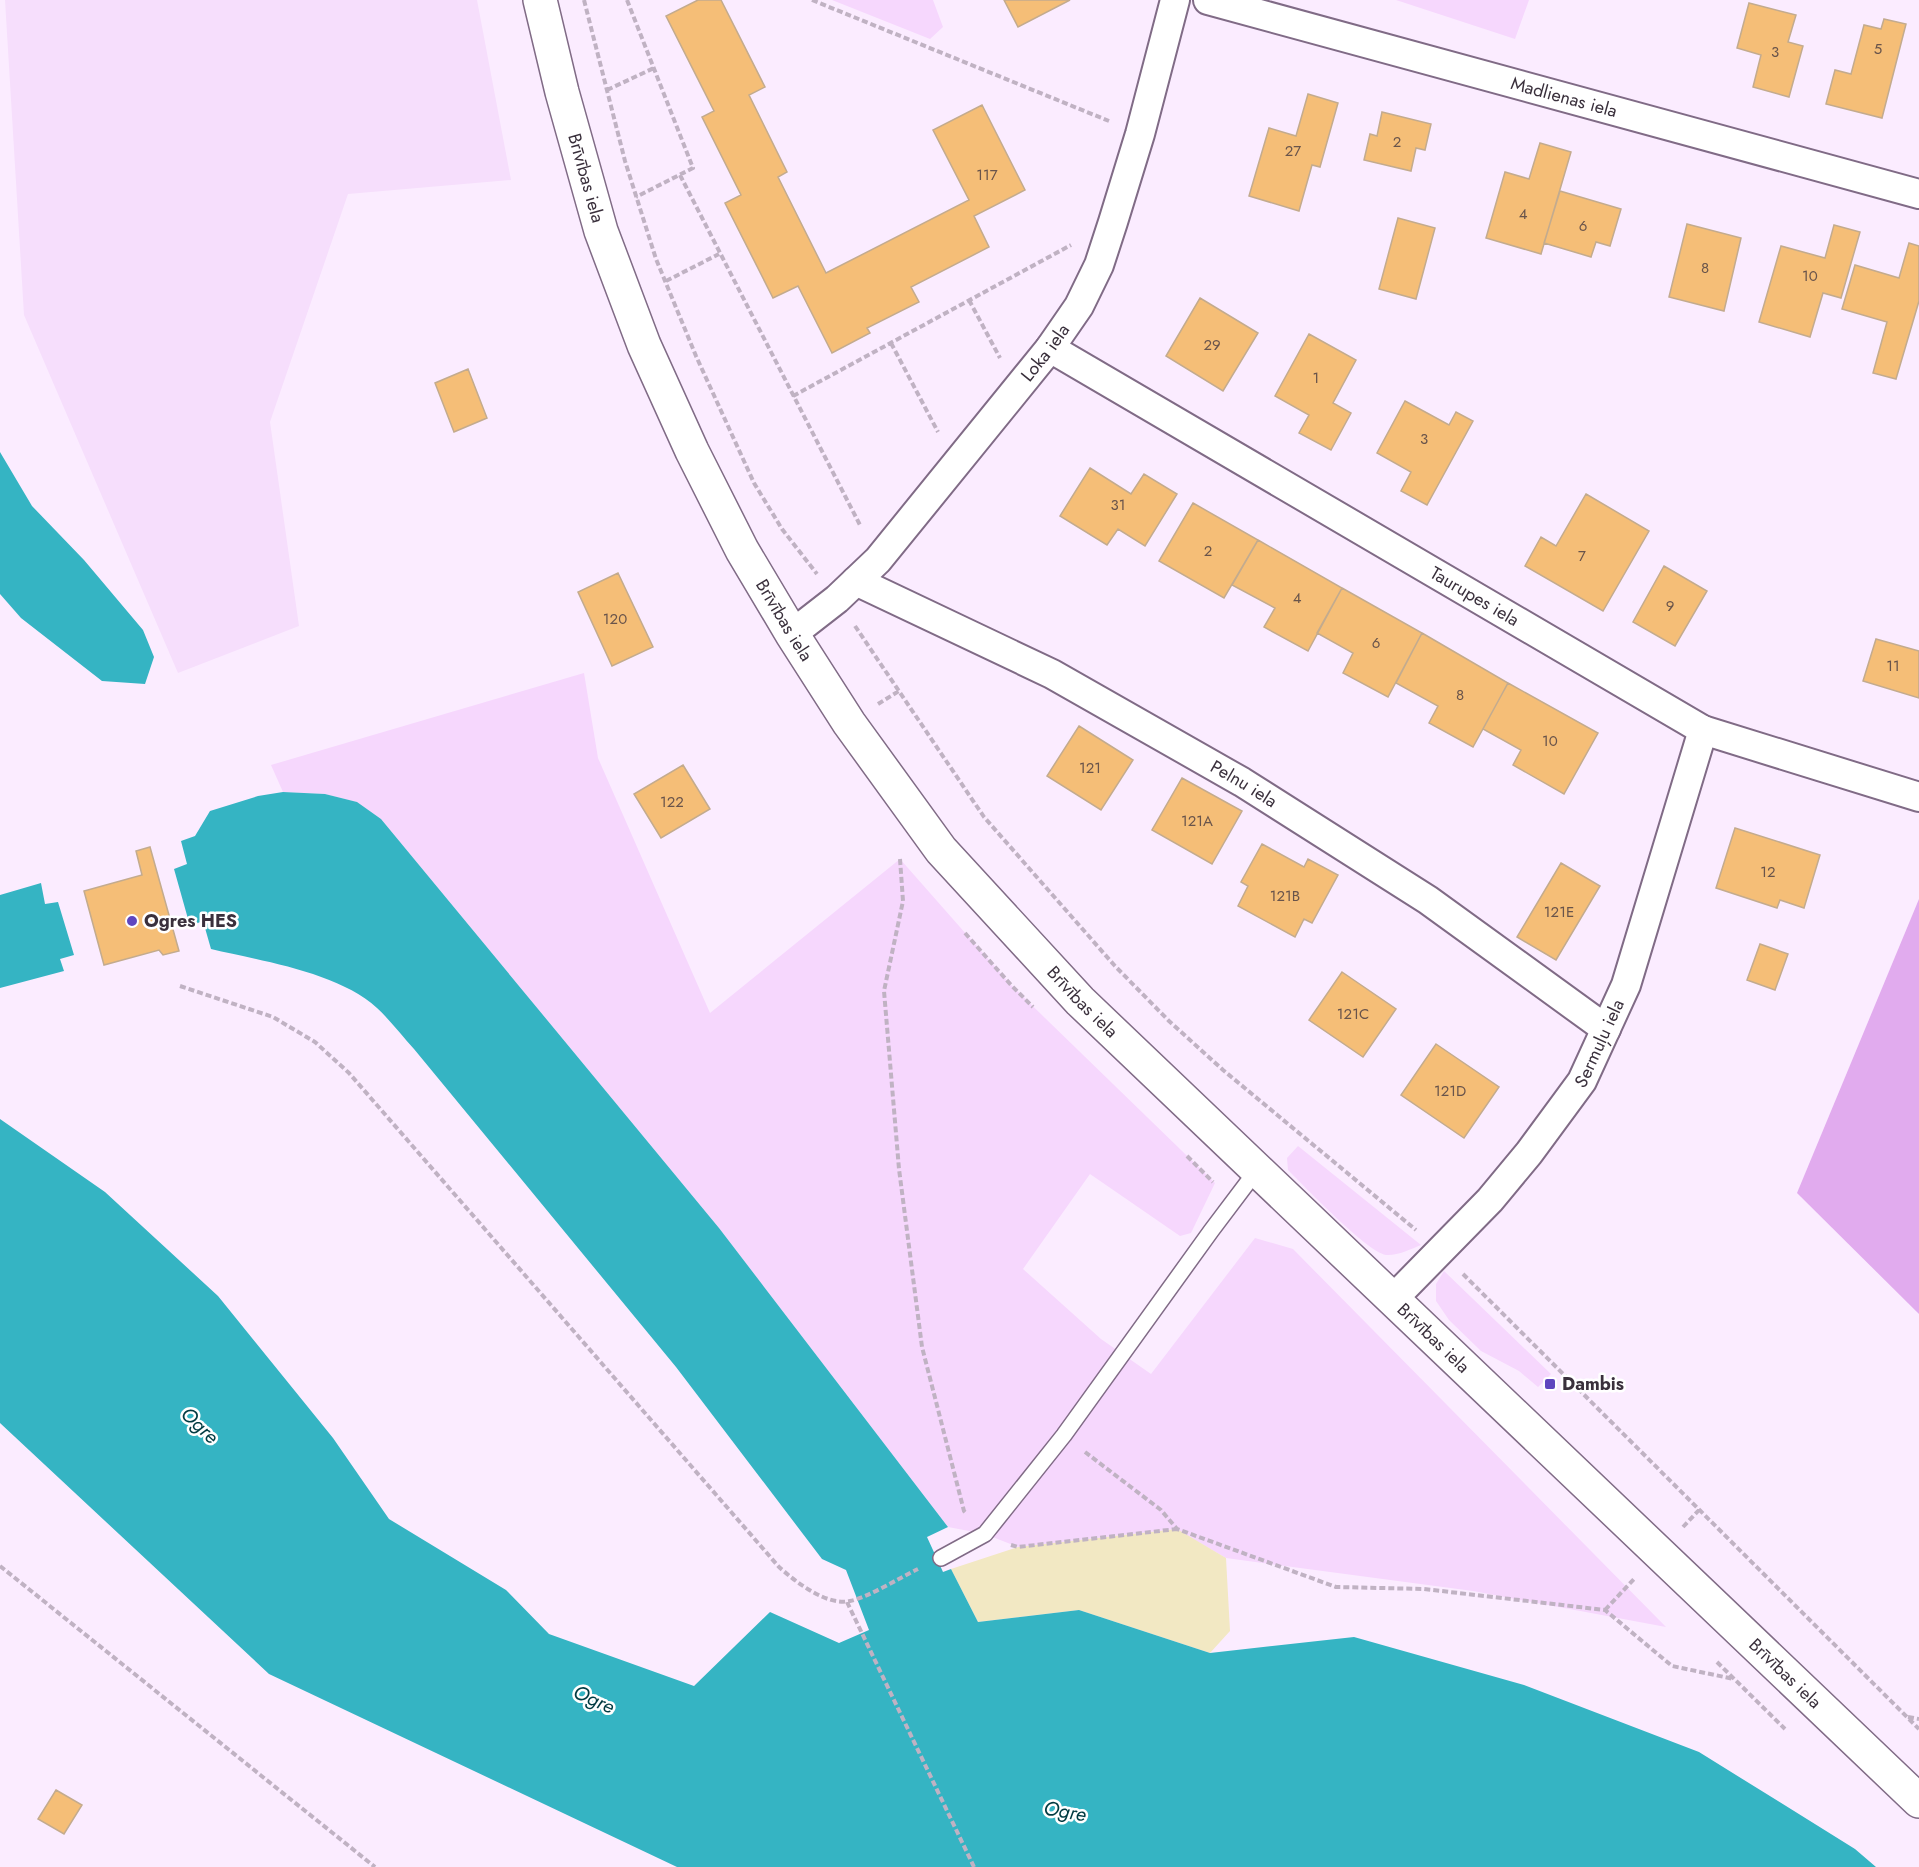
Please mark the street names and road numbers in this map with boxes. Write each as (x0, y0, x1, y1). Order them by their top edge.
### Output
street label: Madlienas iela (1508, 70, 1620, 124)
street label: Brīvības iela (561, 130, 611, 226)
street label: Loka iela (1015, 319, 1076, 387)
street label: Taurupes iela (1425, 560, 1524, 633)
street label: Brīvības iela (749, 574, 819, 666)
street label: Pelnu iela (1206, 754, 1282, 814)
street label: Brīvības iela (1041, 960, 1124, 1044)
street label: Sermuļu iela (1568, 995, 1631, 1093)
street label: Brīvības iela (1391, 1297, 1476, 1379)
street label: Brīvības iela (1743, 1632, 1827, 1715)

